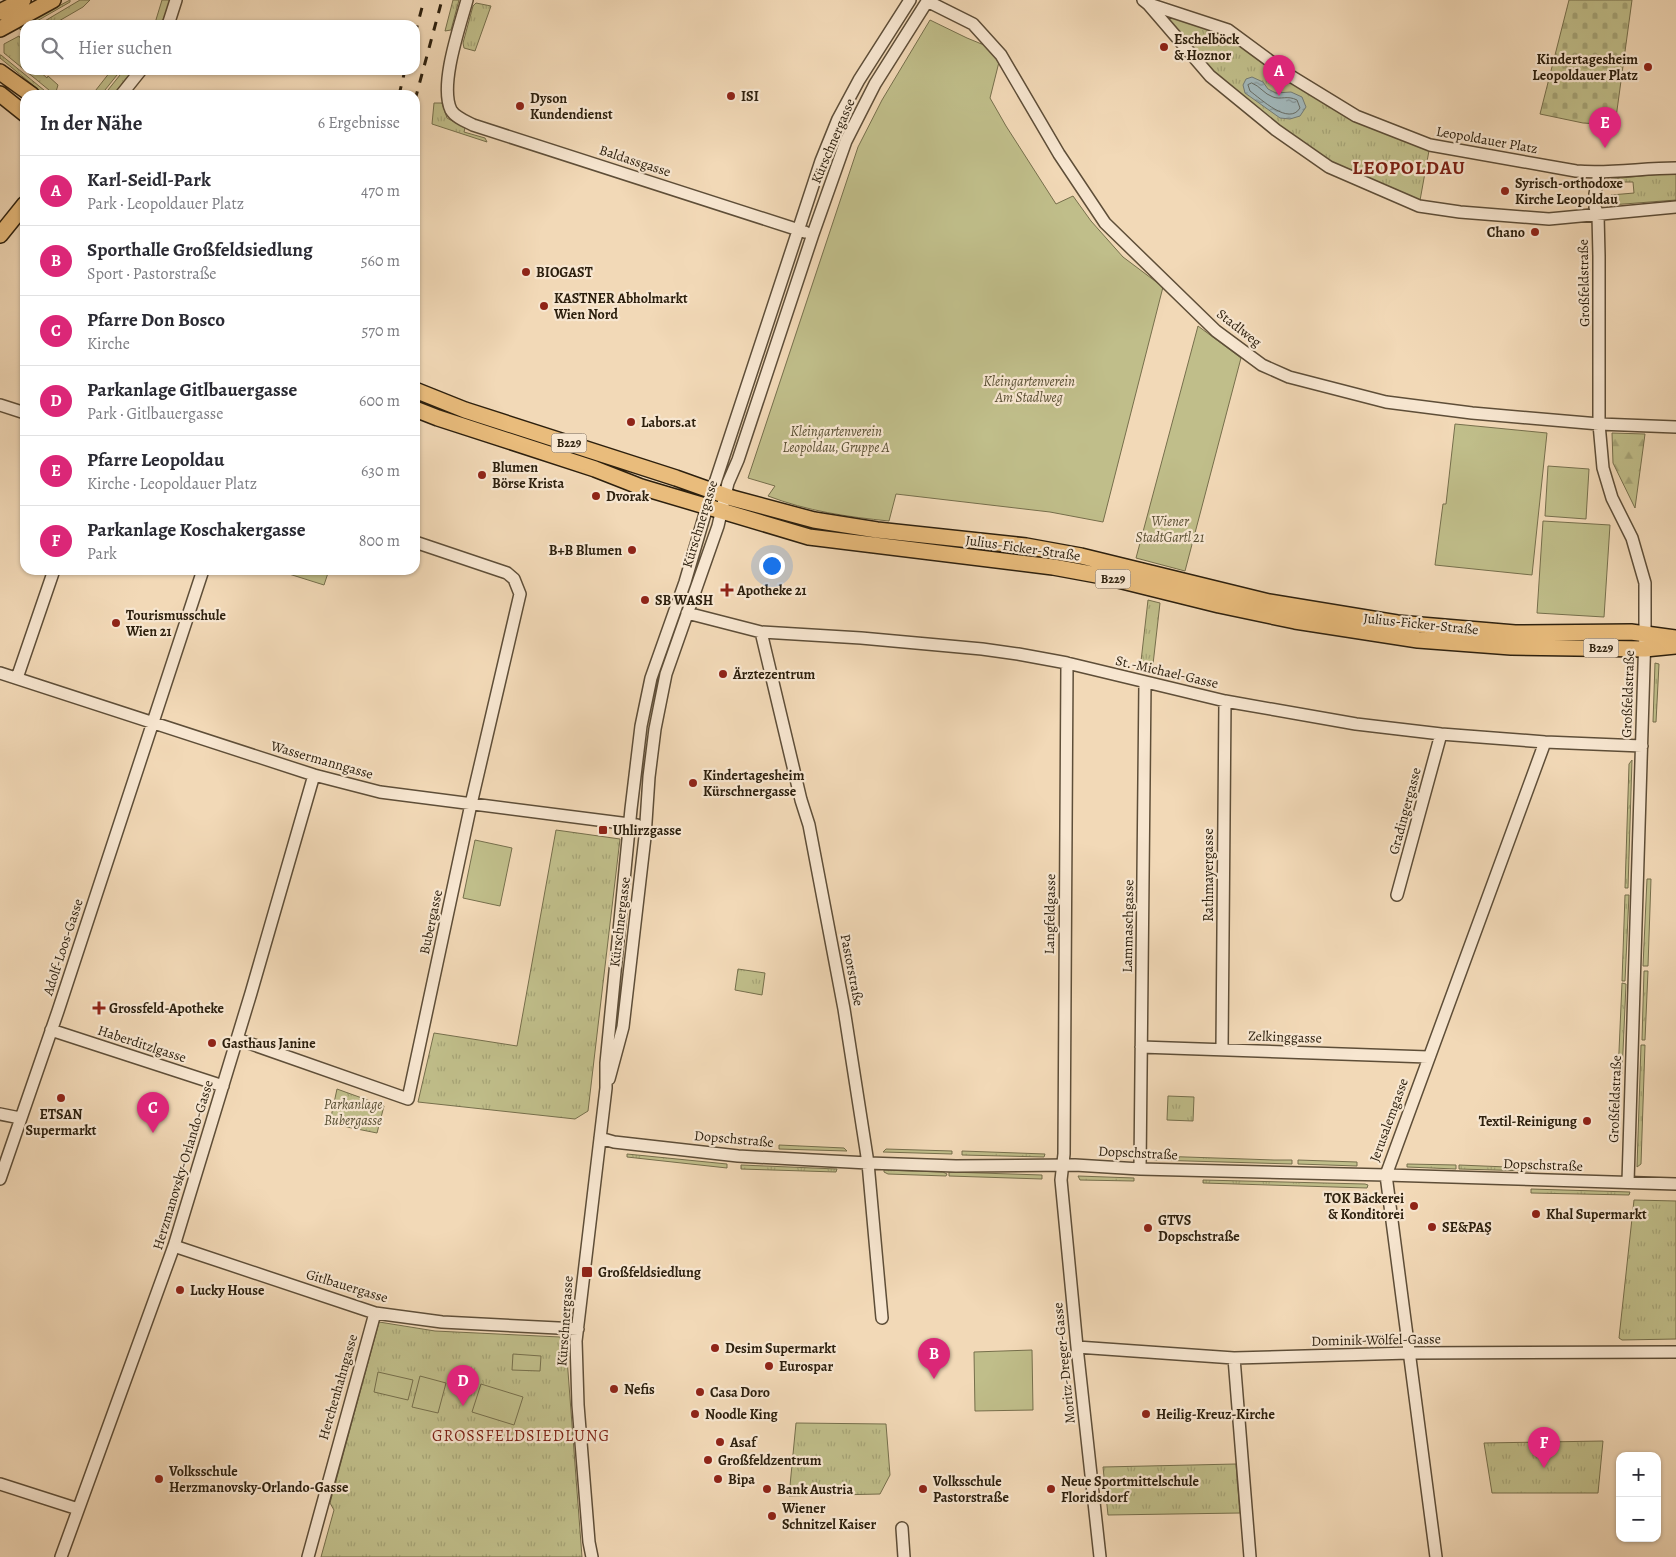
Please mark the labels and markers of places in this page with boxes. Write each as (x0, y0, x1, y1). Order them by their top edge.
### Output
place label: Eschelböck & Hoznor (1174, 30, 1240, 65)
marker: Eschelböck & Hoznor (1158, 41, 1170, 53)
place label: Kindertagesheim Leopoldauer Platz (1532, 50, 1639, 85)
pin: A (1263, 55, 1295, 96)
marker: Kindertagesheim Leopoldauer Platz (1642, 61, 1654, 73)
place label: ISI (741, 87, 759, 106)
place label: Dyson Kundendienst (530, 89, 613, 124)
marker: ISI (725, 90, 737, 102)
marker: Dyson Kundendienst (514, 100, 526, 112)
pin: E (1589, 107, 1621, 148)
place label: Syrisch-orthodoxe Kirche Leopoldau (1515, 174, 1624, 209)
marker: Syrisch-orthodoxe Kirche Leopoldau (1499, 185, 1511, 197)
place label: Chano (1487, 223, 1525, 242)
marker: Chano (1529, 226, 1541, 238)
place label: BIOGAST (536, 263, 593, 282)
marker: BIOGAST (520, 266, 532, 278)
place label: KASTNER Abholmarkt Wien Nord (553, 289, 688, 324)
marker: KASTNER Abholmarkt Wien Nord (538, 300, 550, 312)
place label: Labors.at (641, 413, 696, 432)
marker: Labors.at (625, 416, 637, 428)
place label: Blumen Börse Krista (492, 458, 564, 493)
marker: Blumen Börse Krista (476, 469, 488, 481)
place label: Dvorak (606, 487, 650, 506)
marker: Dvorak (590, 490, 602, 502)
place label: B+B Blumen (549, 541, 622, 560)
marker: B+B Blumen (626, 544, 638, 556)
place label: Apotheke 21 (736, 581, 807, 600)
marker: Apotheke 21 (721, 584, 733, 596)
place label: SB WASH (655, 591, 713, 610)
marker: SB WASH (639, 594, 651, 606)
place label: Tourismusschule Wien 21 (125, 606, 226, 641)
marker: Tourismusschule Wien 21 (110, 617, 122, 629)
place label: Ärztezentrum (732, 665, 816, 684)
marker: Ärztezentrum (717, 668, 729, 680)
place label: Kindertagesheim Kürschnergasse (703, 766, 805, 801)
marker: Kindertagesheim Kürschnergasse (687, 777, 699, 789)
place label: Uhlirzgasse (613, 821, 682, 840)
marker: Uhlirzgasse (597, 824, 609, 836)
place label: Grossfeld-Apotheke (109, 999, 225, 1018)
marker: Grossfeld-Apotheke (93, 1002, 105, 1014)
place label: Gasthaus Janine (222, 1034, 316, 1053)
marker: Gasthaus Janine (206, 1037, 218, 1049)
marker: ETSAN Supermarkt (55, 1092, 67, 1104)
pin: C (137, 1092, 169, 1133)
place label: ETSAN Supermarkt (26, 1105, 97, 1140)
place label: Textil-Reinigung (1479, 1112, 1578, 1131)
marker: Textil-Reinigung (1581, 1115, 1593, 1127)
place label: TOK Bäckerei & Konditorei (1324, 1189, 1404, 1224)
marker: TOK Bäckerei & Konditorei (1408, 1200, 1420, 1212)
place label: Khal Supermarkt (1546, 1205, 1647, 1224)
marker: Khal Supermarkt (1530, 1208, 1542, 1220)
place label: GTVS Dopschstraße (1158, 1211, 1240, 1246)
place label: SE&PAŞ (1442, 1218, 1492, 1237)
marker: SE&PAŞ (1426, 1221, 1438, 1233)
marker: GTVS Dopschstraße (1142, 1222, 1154, 1234)
place label: Großfeldsiedlung (598, 1263, 702, 1282)
marker: Großfeldsiedlung (580, 1265, 594, 1279)
place label: Lucky House (190, 1281, 265, 1300)
marker: Lucky House (174, 1284, 186, 1296)
pin: B (918, 1338, 950, 1379)
place label: Desim Supermarkt (725, 1339, 836, 1358)
marker: Desim Supermarkt (709, 1342, 721, 1354)
place label: Eurospar (779, 1357, 834, 1376)
marker: Eurospar (763, 1360, 775, 1372)
pin: D (447, 1365, 479, 1406)
place label: Nefis (624, 1380, 655, 1399)
marker: Nefis (608, 1383, 620, 1395)
place label: Casa Doro (710, 1383, 770, 1402)
marker: Casa Doro (694, 1386, 706, 1398)
place label: Noodle King (705, 1405, 779, 1424)
place label: Heilig-Kreuz-Kirche (1156, 1405, 1275, 1424)
marker: Noodle King (689, 1408, 701, 1420)
marker: Heilig-Kreuz-Kirche (1140, 1408, 1152, 1420)
pin: F (1528, 1427, 1560, 1468)
place label: Asaf (729, 1433, 758, 1452)
marker: Asaf (714, 1436, 726, 1448)
place label: Großfeldzentrum (718, 1451, 822, 1470)
marker: Großfeldzentrum (702, 1454, 714, 1466)
place label: Volksschule Herzmanovsky-Orlando-Gasse (168, 1462, 349, 1497)
place label: Bipa (728, 1470, 755, 1489)
place label: Volksschule Pastorstraße (932, 1472, 1010, 1507)
place label: Neue Sportmittelschule Floridsdorf (1061, 1472, 1199, 1507)
marker: Volksschule Herzmanovsky-Orlando-Gasse (153, 1473, 165, 1485)
marker: Bipa (712, 1473, 724, 1485)
place label: Bank Austria (777, 1480, 853, 1499)
marker: Bank Austria (761, 1483, 773, 1495)
marker: Volksschule Pastorstraße (917, 1483, 929, 1495)
marker: Neue Sportmittelschule Floridsdorf (1045, 1483, 1057, 1495)
place label: Wiener Schnitzel Kaiser (781, 1499, 877, 1534)
marker: Wiener Schnitzel Kaiser (766, 1510, 778, 1522)

